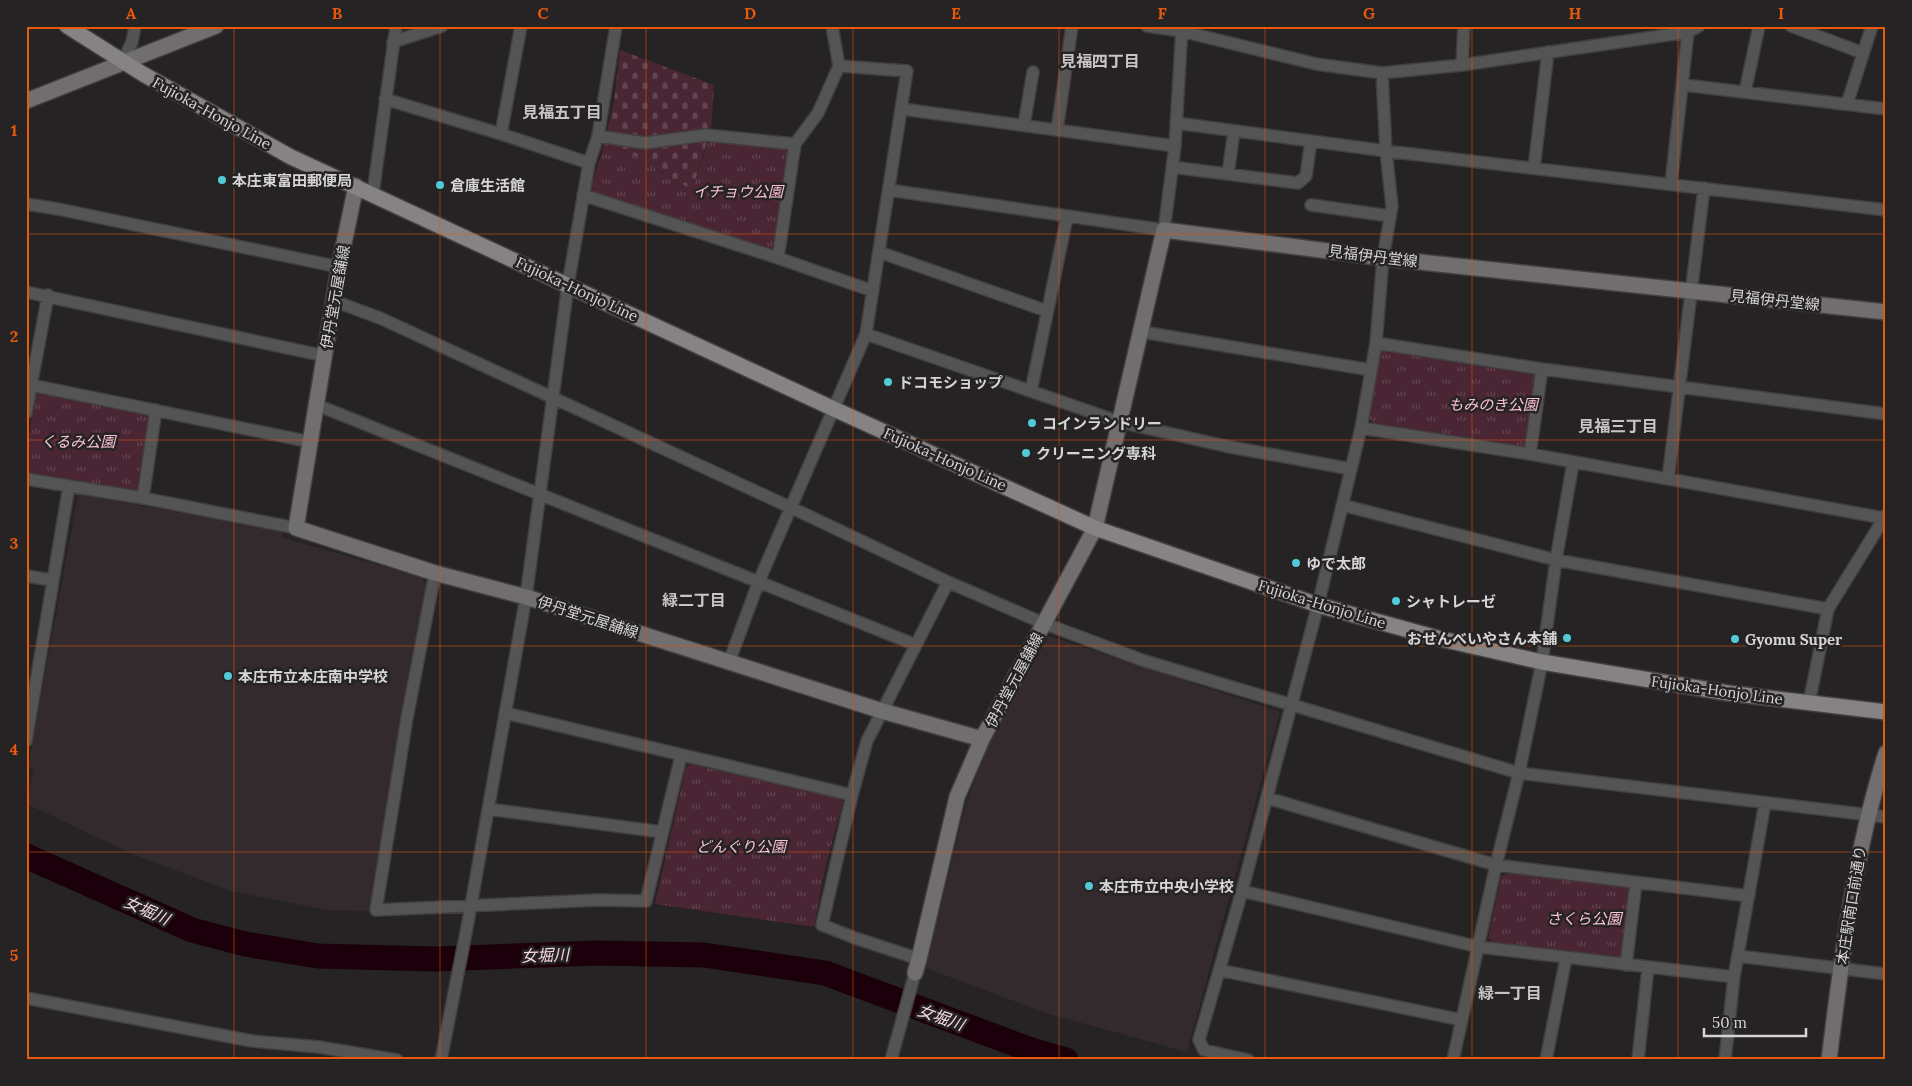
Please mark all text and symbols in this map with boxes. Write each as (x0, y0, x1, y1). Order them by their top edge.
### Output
text: A (126, 3, 137, 23)
text: B (332, 3, 343, 23)
text: C (537, 3, 549, 23)
text: D (744, 3, 756, 23)
text: E (951, 3, 961, 23)
text: F (1157, 3, 1167, 23)
text: G (1363, 3, 1375, 23)
text: H (1569, 3, 1582, 23)
text: I (1778, 3, 1784, 23)
district label: 見福四丁目 (1060, 51, 1140, 71)
street label: Fujioka-Honjo Line (149, 73, 275, 153)
district label: 見福五丁目 (522, 102, 602, 122)
text: 1 (11, 120, 17, 140)
place label: 本庄東富田郵便局 (232, 171, 352, 190)
marker: 本庄東富田郵便局 (216, 174, 228, 186)
place label: 倉庫生活館 (450, 176, 525, 195)
marker: 倉庫生活館 (434, 179, 446, 191)
park label: イチョウ公園 (693, 182, 785, 201)
street label: 見福伊丹堂線 (1327, 241, 1419, 271)
street label: 伊丹堂元屋舗線 (317, 244, 353, 350)
street label: Fujioka-Honjo Line (513, 252, 641, 326)
street label: 見福伊丹堂線 (1729, 286, 1821, 314)
text: 2 (10, 326, 18, 346)
place label: ドコモショップ (898, 373, 1003, 392)
marker: ドコモショップ (882, 376, 894, 388)
park label: もみのき公園 (1448, 395, 1540, 414)
place label: コインランドリー (1042, 414, 1162, 433)
district label: 見福三丁目 (1578, 416, 1658, 436)
marker: コインランドリー (1026, 417, 1038, 429)
street label: Fujioka-Honjo Line (880, 423, 1010, 495)
park label: くるみ公園 (41, 432, 117, 451)
place label: クリーニング専科 (1036, 444, 1156, 463)
marker: クリーニング専科 (1020, 447, 1032, 459)
text: 3 (10, 533, 19, 553)
place label: ゆで太郎 (1306, 554, 1366, 573)
marker: ゆで太郎 (1290, 557, 1302, 569)
street label: Fujioka-Honjo Line (1256, 576, 1388, 632)
district label: 緑二丁目 (662, 590, 726, 610)
street label: 伊丹堂元屋舗線 (535, 592, 641, 642)
place label: シャトレーゼ (1406, 592, 1496, 611)
marker: シャトレーゼ (1390, 595, 1402, 607)
street label: 伊丹堂元屋舗線 (981, 629, 1047, 731)
place label: おせんべいやさん本舗 (1407, 629, 1557, 648)
place label: Gyomu Super (1745, 630, 1843, 649)
marker: おせんべいやさん本舗 (1561, 632, 1573, 644)
marker: Gyomu Super (1729, 633, 1741, 645)
place label: 本庄市立本庄南中学校 (238, 667, 388, 686)
marker: 本庄市立本庄南中学校 (222, 670, 234, 682)
street label: Fujioka-Honjo Line (1650, 671, 1784, 709)
text: 4 (10, 739, 19, 759)
park label: どんぐり公園 (696, 837, 788, 856)
street label: 本庄駅南口前通り (1832, 844, 1870, 966)
place label: 本庄市立中央小学校 (1099, 877, 1234, 896)
marker: 本庄市立中央小学校 (1083, 880, 1095, 892)
water label: 女堀川 (121, 891, 175, 930)
park label: さくら公園 (1546, 909, 1623, 928)
water label: 女堀川 (521, 944, 571, 966)
text: 5 (10, 945, 19, 965)
district label: 緑一丁目 (1478, 983, 1542, 1003)
water label: 女堀川 (915, 999, 969, 1035)
scale bar (1704, 1006, 1807, 1038)
text: 50 m (1712, 1013, 1747, 1032)

